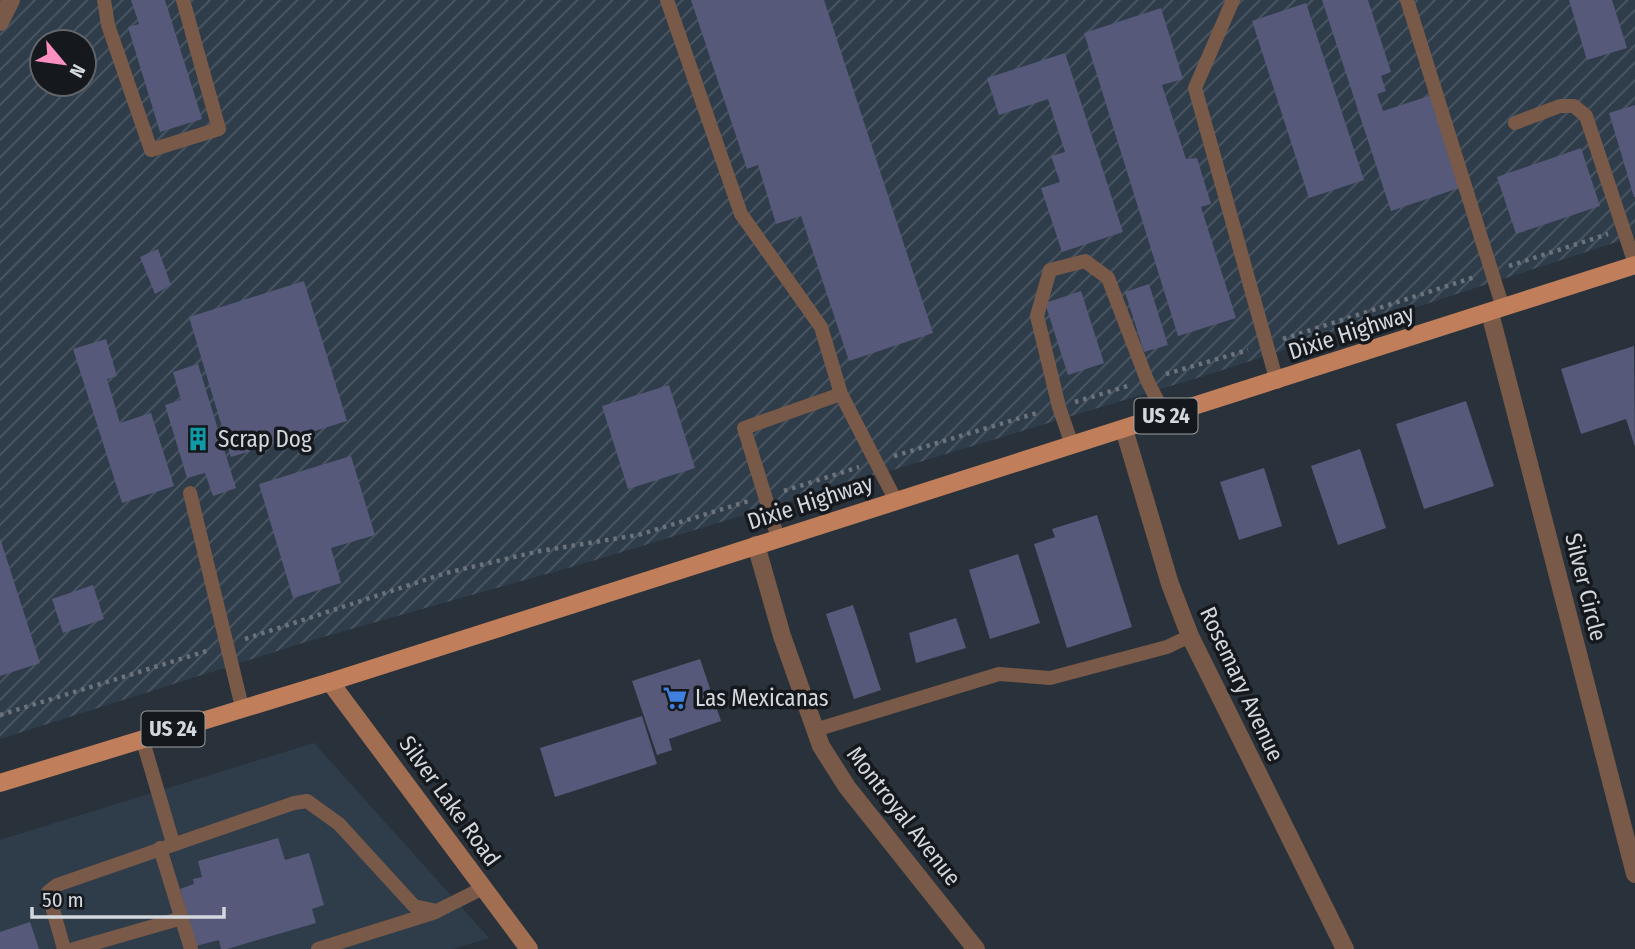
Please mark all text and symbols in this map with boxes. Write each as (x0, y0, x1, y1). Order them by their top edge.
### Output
north arrow (28, 28, 98, 98)
text: N (65, 60, 90, 82)
street label: Dixie Highway (1285, 298, 1418, 365)
road number: US 24 (1134, 398, 1198, 434)
building icon: Scrap Dog (184, 425, 212, 453)
place label: Scrap Dog (218, 425, 312, 453)
street label: Dixie Highway (744, 468, 877, 535)
street label: Silver Circle (1559, 530, 1613, 644)
street label: Rosemary Avenue (1194, 602, 1290, 766)
supermarket icon: Las Mexicanas (661, 684, 689, 712)
place label: Las Mexicanas (695, 684, 829, 712)
road number: US 24 (142, 712, 204, 746)
street label: Silver Lake Road (393, 730, 507, 872)
street label: Montroyal Avenue (841, 741, 967, 891)
scale bar (32, 876, 224, 920)
text: 50 m (42, 887, 84, 913)

